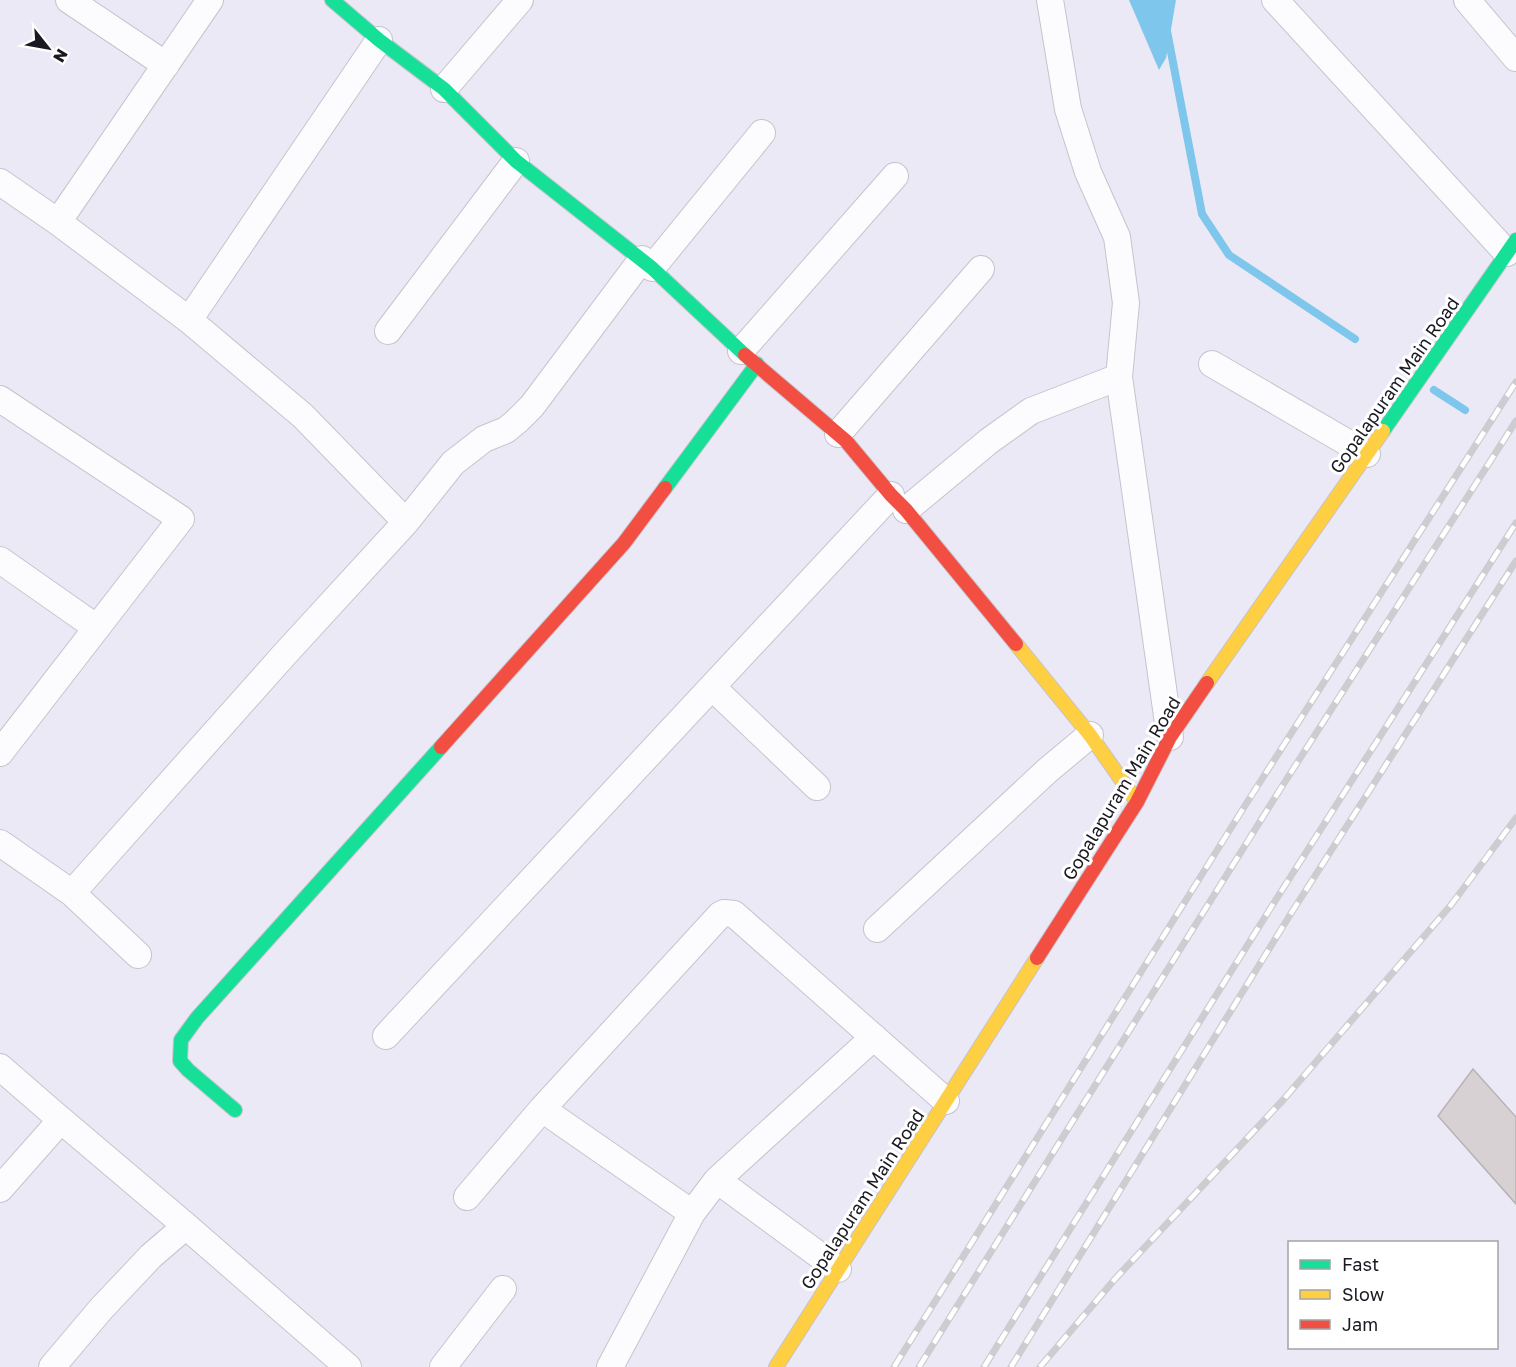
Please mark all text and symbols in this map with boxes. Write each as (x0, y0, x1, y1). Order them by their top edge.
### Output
north arrow (18, 18, 78, 78)
text: N (49, 45, 73, 66)
street label: Gopalapuram Main Road (1325, 293, 1463, 477)
street label: Gopalapuram Main Road (1057, 692, 1185, 884)
street label: Gopalapuram Main Road (796, 1105, 928, 1293)
legend (1288, 1241, 1498, 1349)
text: Fast (1342, 1253, 1379, 1275)
text: Slow (1342, 1283, 1385, 1305)
text: Jam (1342, 1313, 1378, 1335)

